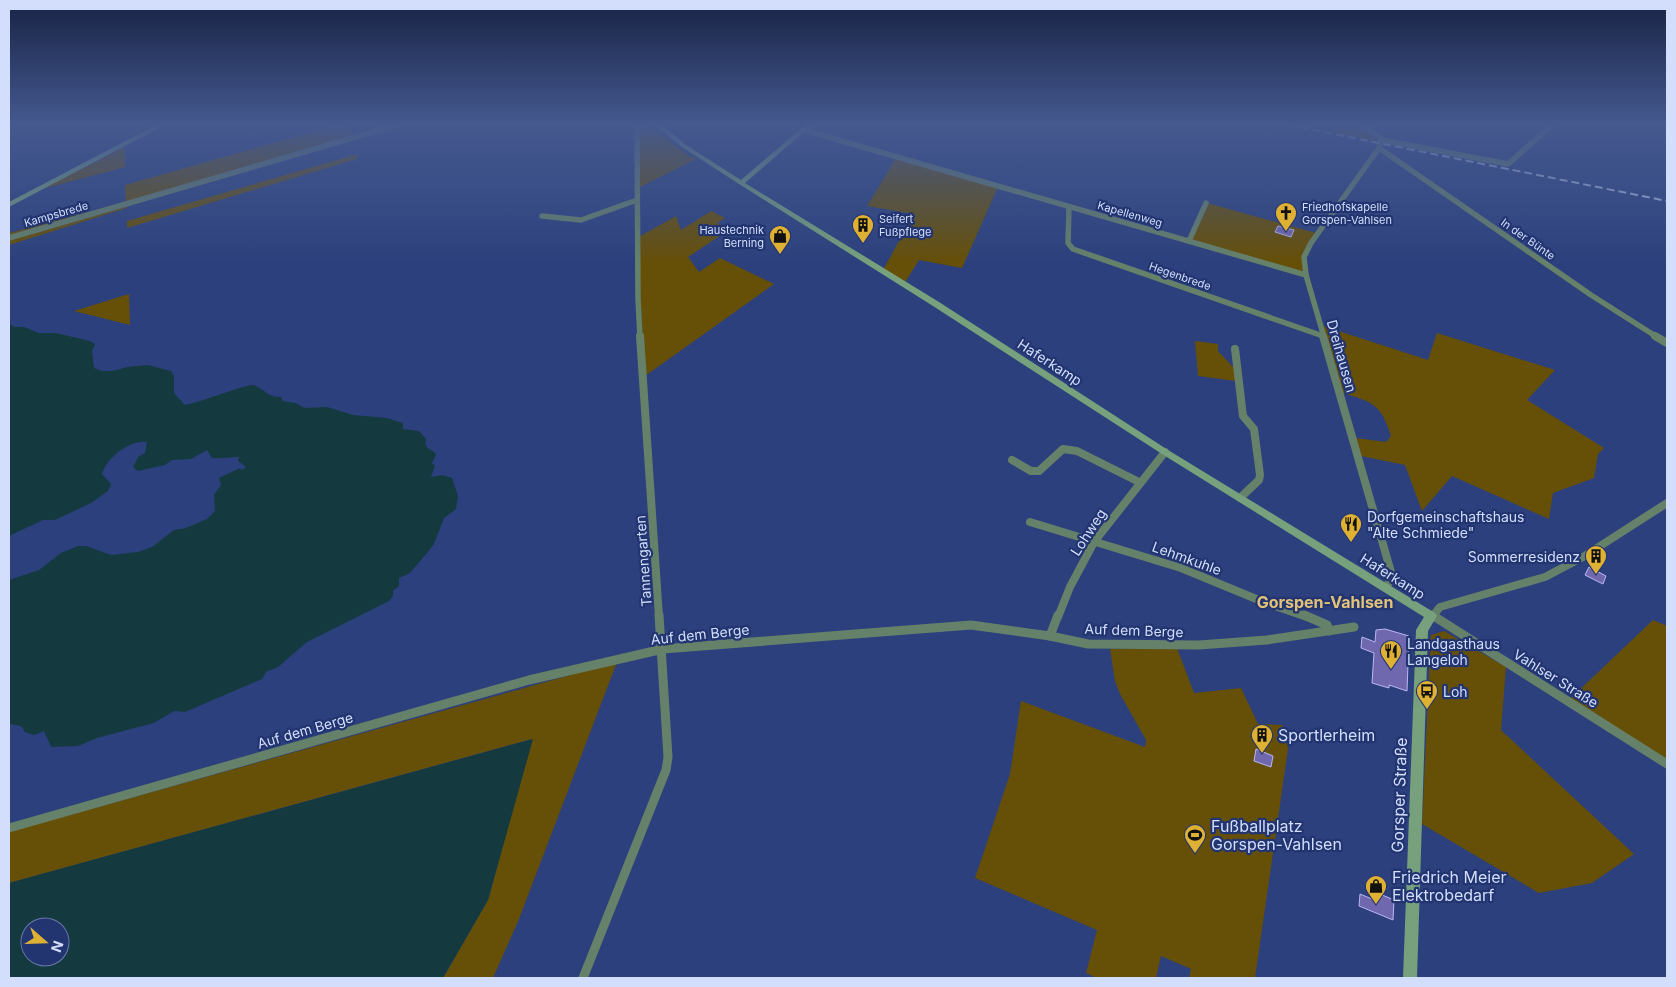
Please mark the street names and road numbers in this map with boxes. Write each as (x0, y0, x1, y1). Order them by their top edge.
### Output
street label: Kampsbrede (22, 198, 90, 230)
street label: Kapellenweg (1096, 198, 1164, 230)
street label: In der Bünte (1498, 215, 1558, 263)
street label: Hegenbrede (1147, 259, 1213, 293)
street label: Dreihausen (1324, 318, 1360, 394)
street label: Haferkamp (1015, 335, 1085, 389)
street label: Lohweg (1067, 505, 1109, 559)
street label: Tannengarten (631, 515, 655, 607)
street label: Lehmkuhle (1150, 538, 1224, 578)
street label: Haferkamp (1358, 549, 1428, 603)
street label: Auf dem Berge (650, 620, 750, 648)
street label: Auf dem Berge (1084, 620, 1184, 640)
street label: Vahlser Straße (1510, 645, 1602, 711)
street label: Auf dem Berge (255, 708, 355, 752)
street label: Gorsper Straße (1387, 737, 1411, 853)

